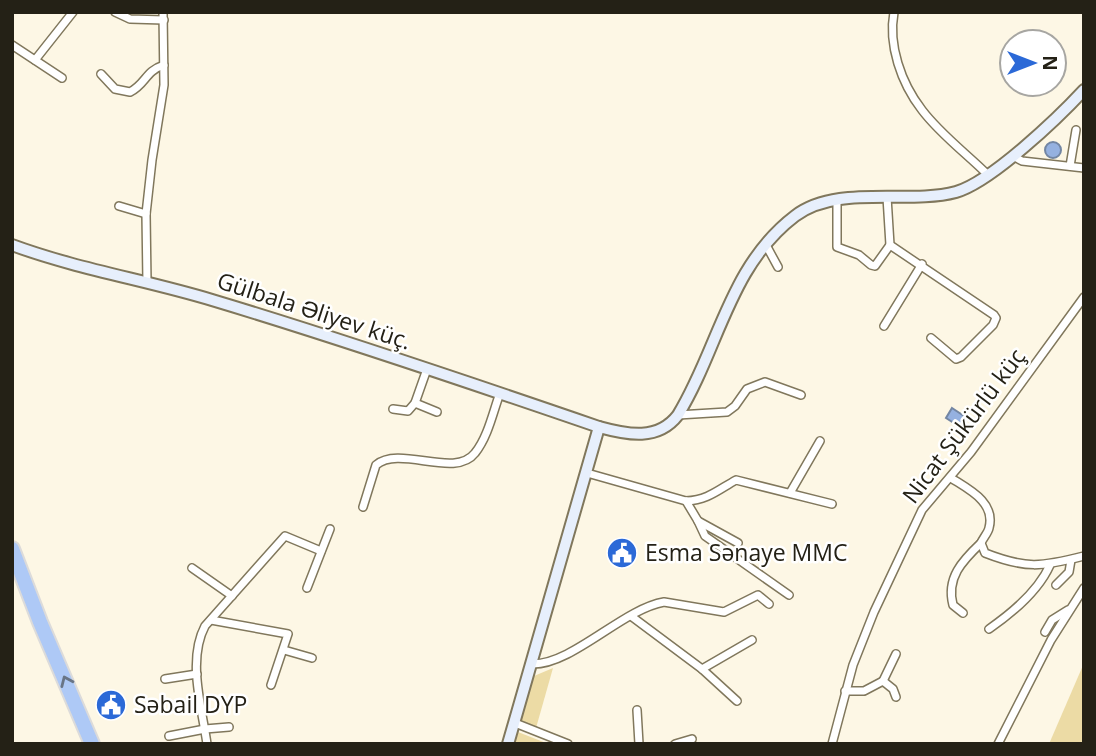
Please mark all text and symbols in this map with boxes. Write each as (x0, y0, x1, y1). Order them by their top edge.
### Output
north arrow (998, 28, 1068, 98)
text: N (1037, 55, 1063, 71)
street label: Gülbala Əliyev küç. (213, 264, 415, 356)
street label: Nicat Şükürlü küç (894, 341, 1032, 509)
public building icon: Esma Sənaye MMC (605, 536, 639, 570)
place label: Esma Sənaye MMC (645, 536, 847, 568)
one-way arrow (60, 676, 74, 688)
public building icon: Səbail DYP (94, 688, 128, 722)
place label: Səbail DYP (134, 688, 247, 720)

